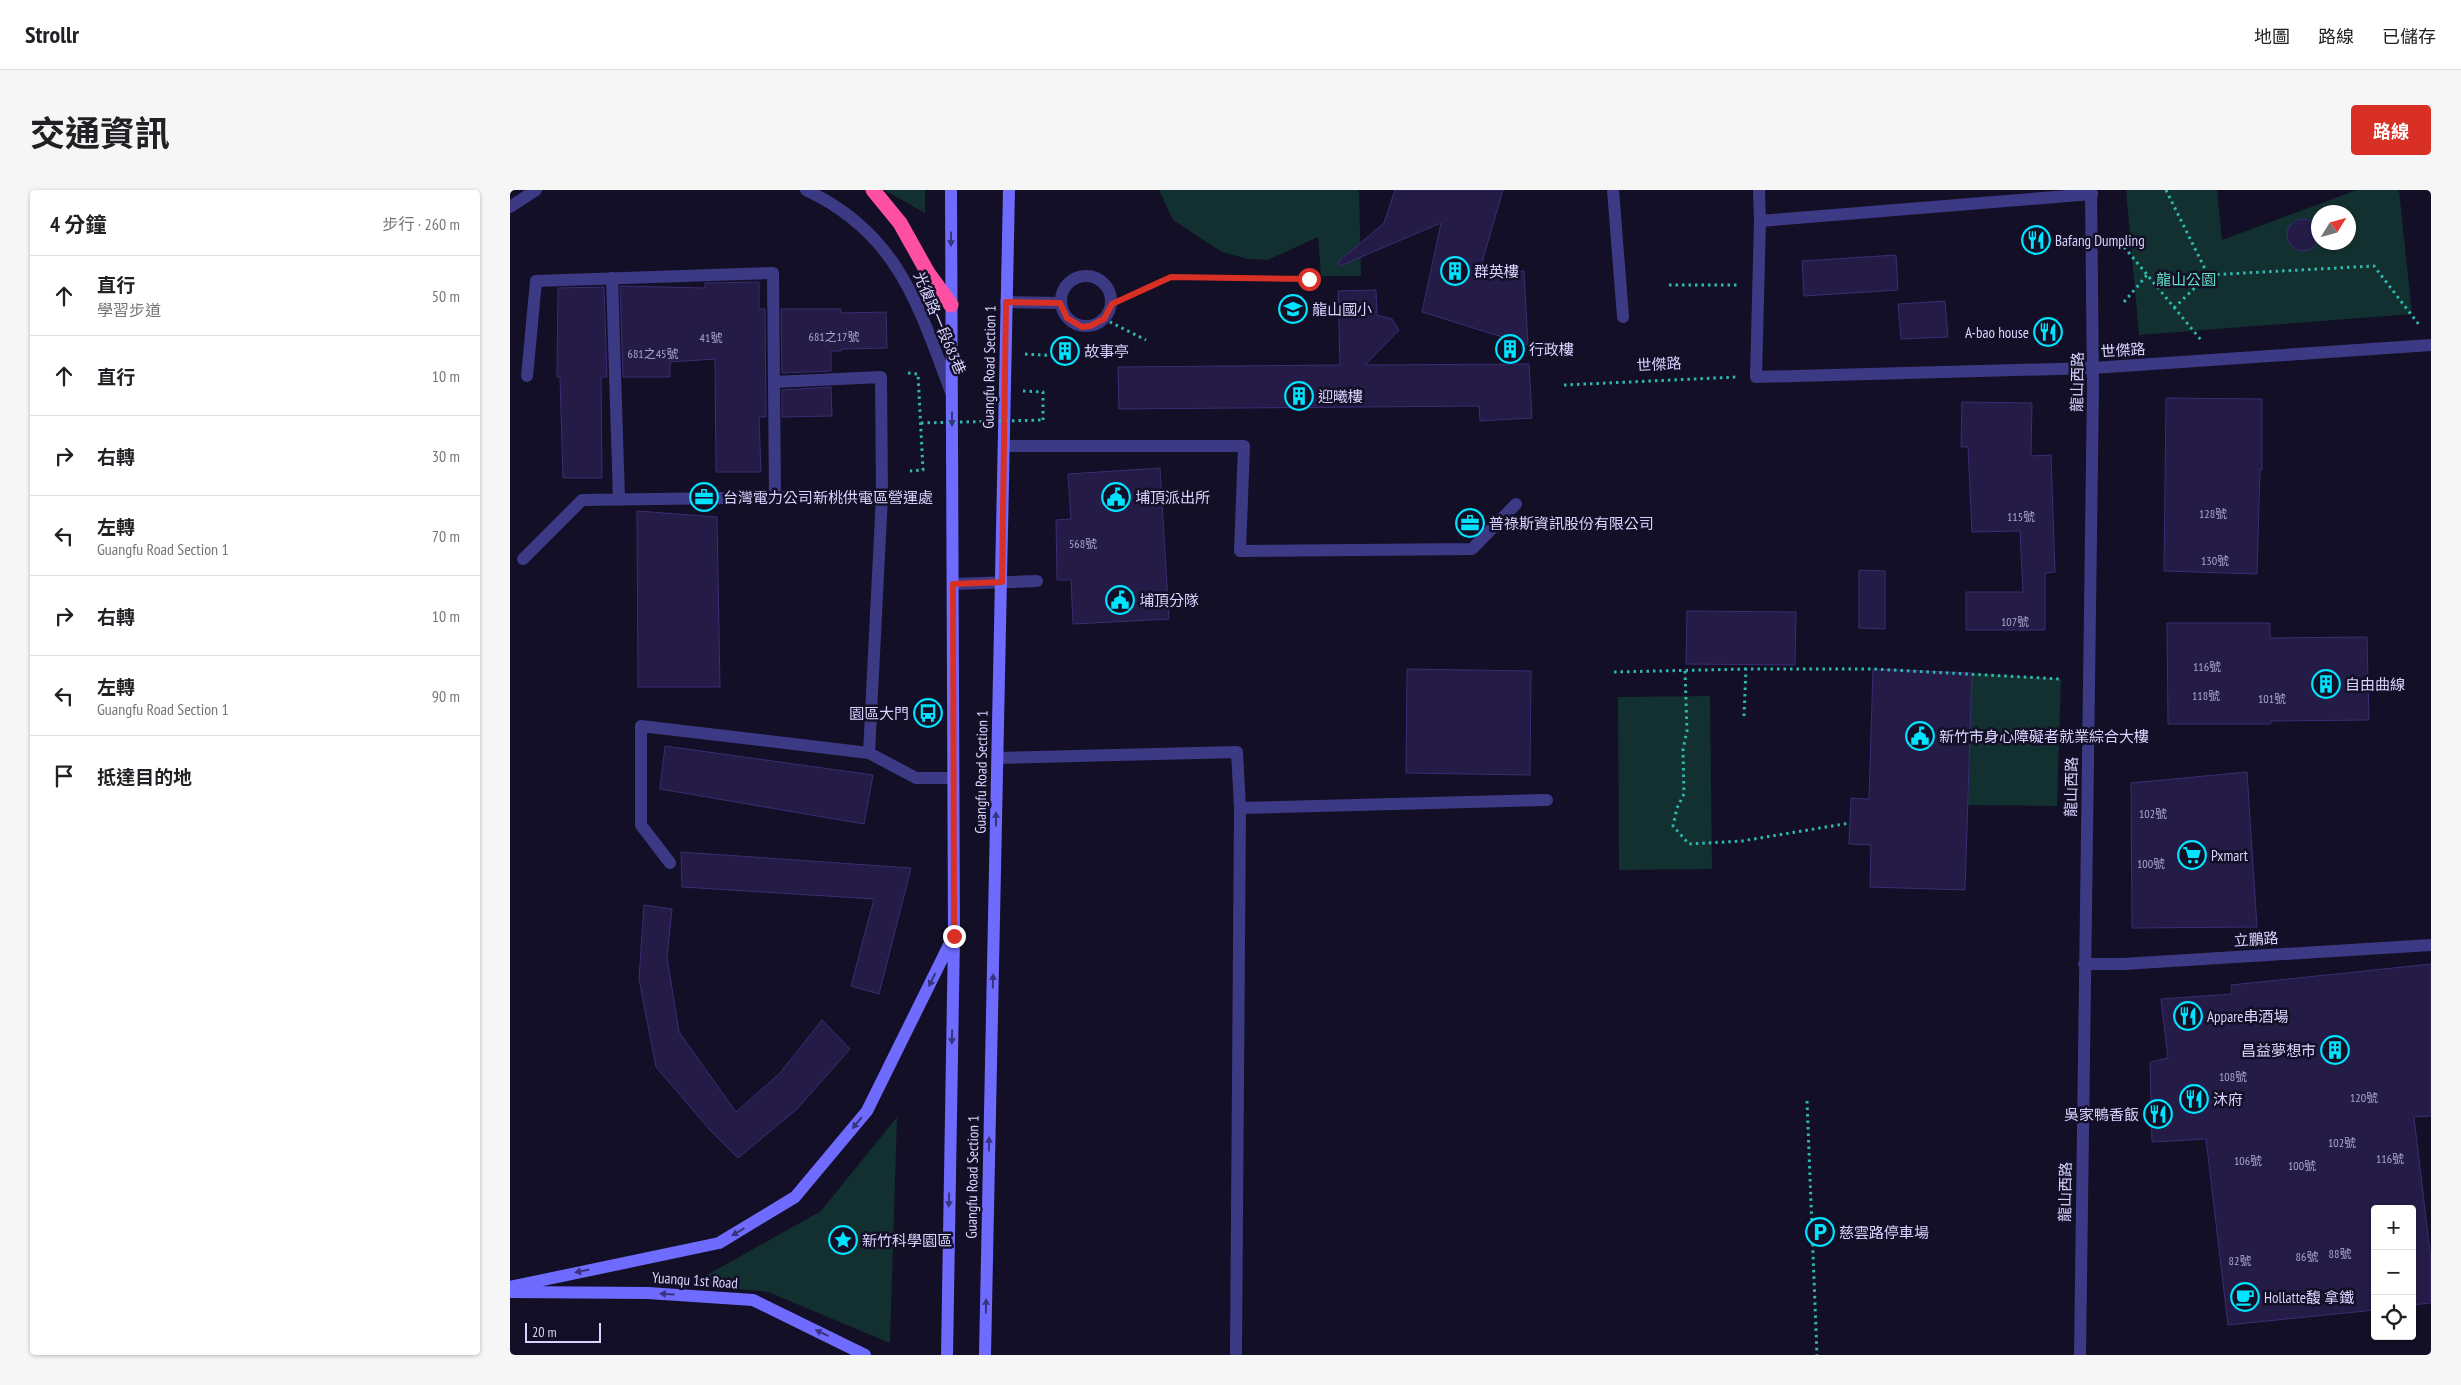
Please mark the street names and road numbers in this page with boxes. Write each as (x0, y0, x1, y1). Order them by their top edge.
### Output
street label: 光復路一段683巷 (910, 269, 970, 377)
street label: Guangfu Road Section 1 (978, 305, 1000, 429)
street label: 世傑路 (2100, 339, 2146, 361)
street label: 龍山西路 (2067, 352, 2087, 412)
street label: 世傑路 (1636, 353, 1682, 375)
street label: Guangfu Road Section 1 (970, 710, 992, 834)
street label: 龍山西路 (2061, 757, 2081, 817)
street label: 立鵬路 (2233, 928, 2279, 950)
street label: Guangfu Road Section 1 (961, 1115, 983, 1239)
street label: 龍山西路 (2055, 1162, 2075, 1222)
street label: Yuanqu 1st Road (651, 1268, 739, 1292)

